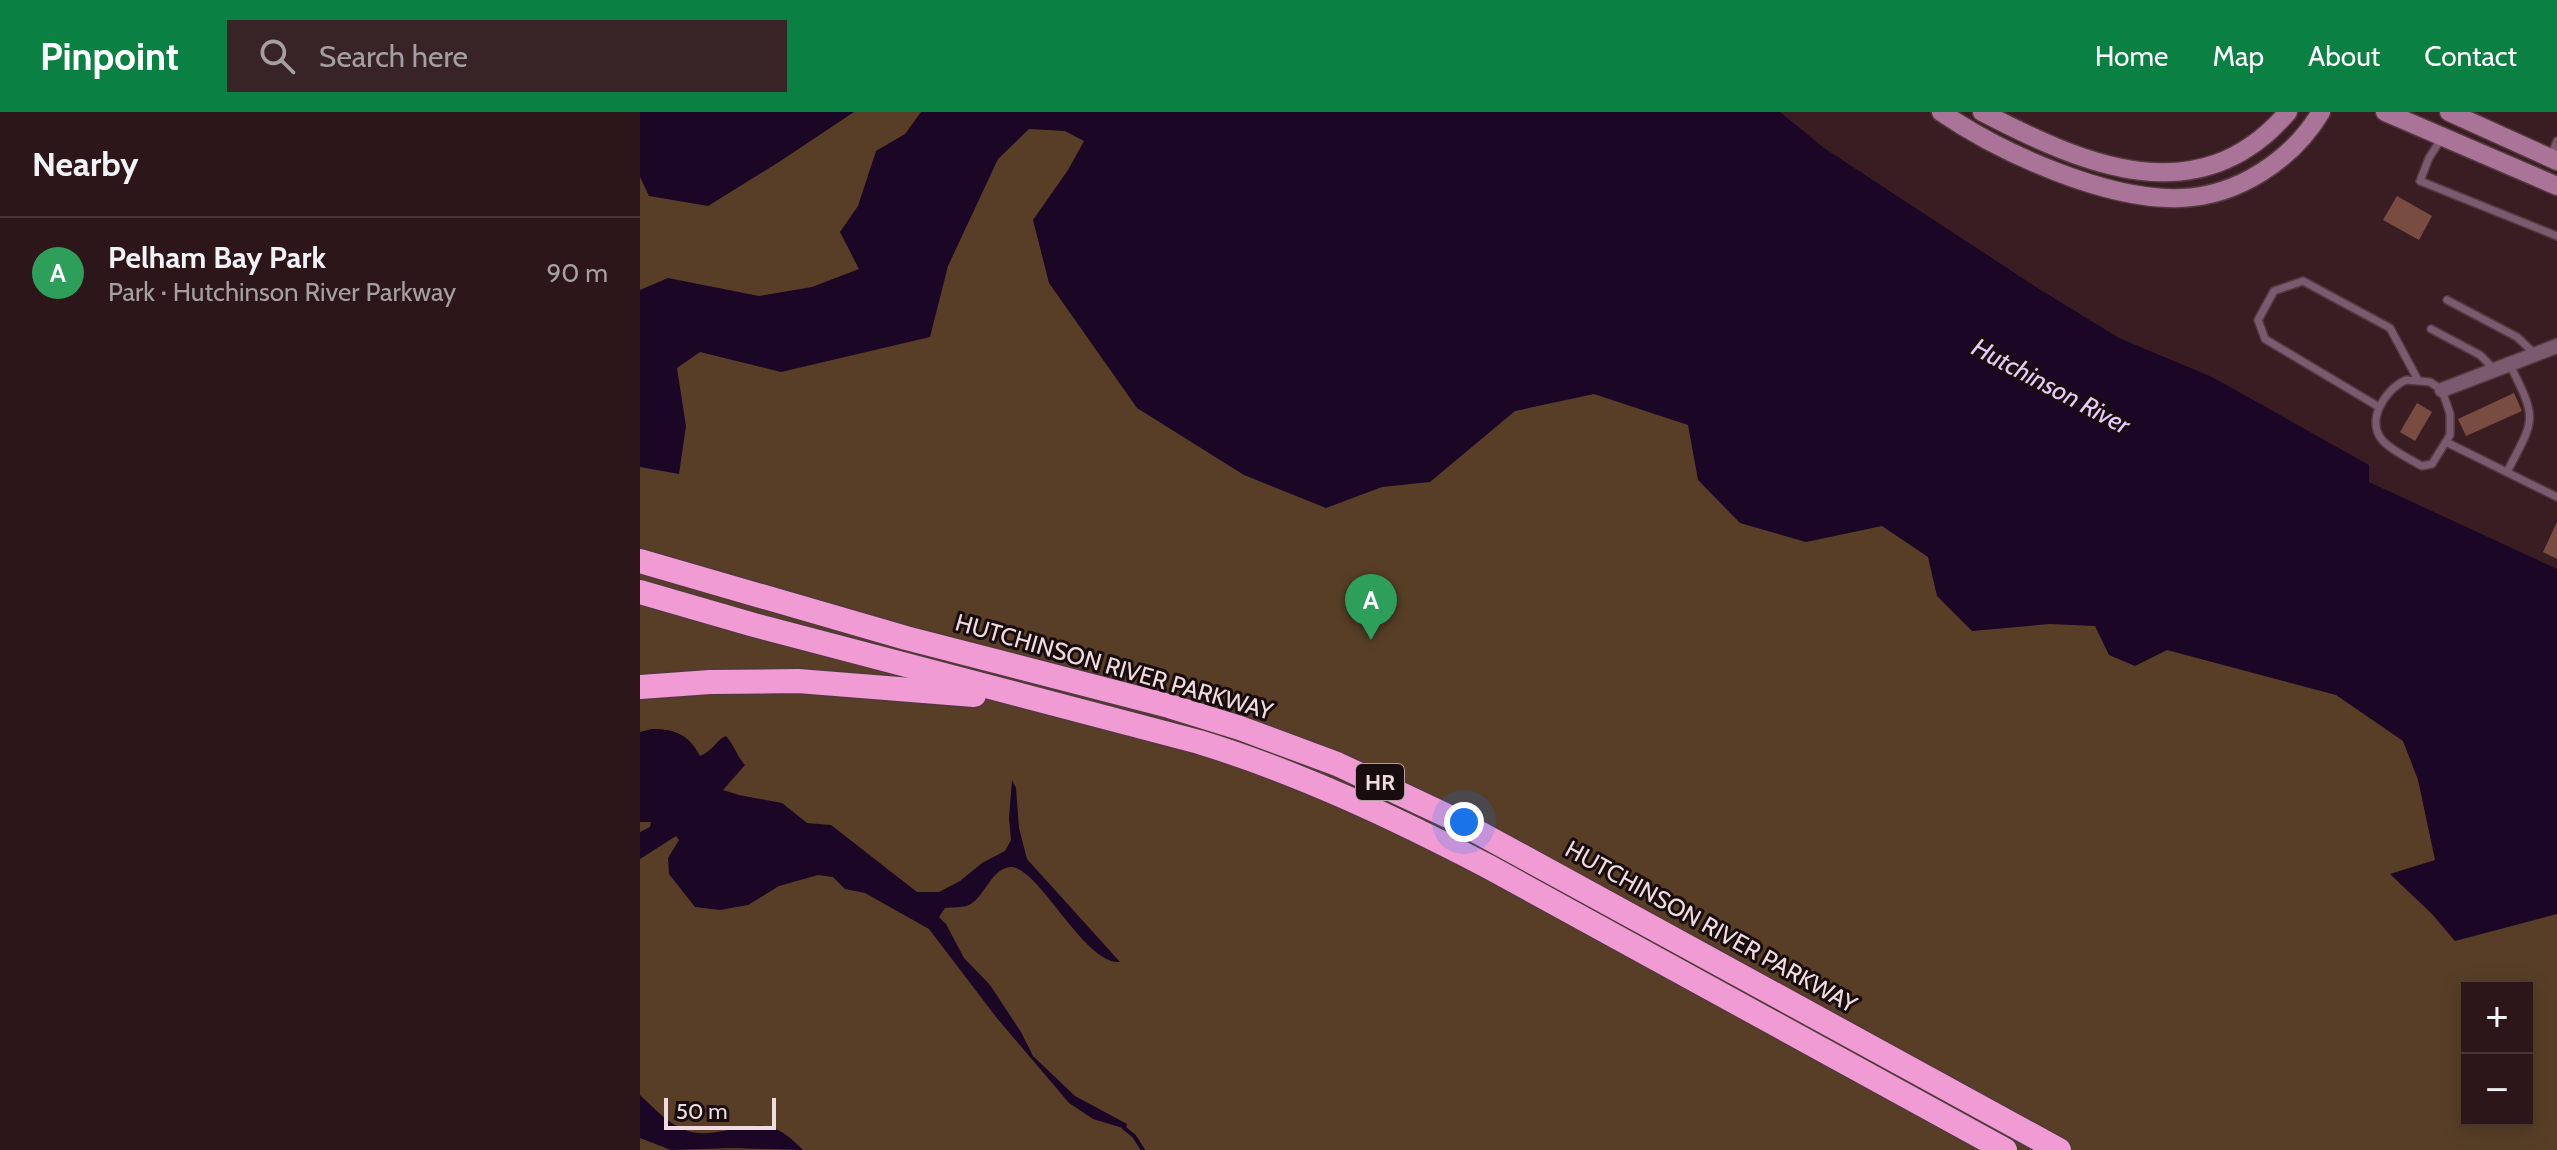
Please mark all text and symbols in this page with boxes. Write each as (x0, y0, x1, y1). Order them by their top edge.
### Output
search box (227, 20, 787, 92)
text: Pinpoint (40, 33, 179, 80)
icon: search (255, 34, 299, 78)
text: Search here (319, 38, 468, 75)
text: Home (2095, 39, 2168, 73)
text: Map (2212, 39, 2264, 73)
text: About (2308, 39, 2380, 73)
text: Contact (2424, 39, 2517, 73)
text: Nearby (32, 143, 139, 185)
text: Pelham Bay Park (108, 239, 326, 276)
text: A (50, 257, 66, 289)
text: 90 m (546, 257, 608, 289)
text: Park · Hutchinson River Parkway (108, 276, 456, 308)
water label: Hutchinson River (1966, 331, 2137, 442)
pin: A (1345, 574, 1397, 640)
street label: HUTCHINSON RIVER PARKWAY (952, 607, 1277, 726)
road number: HR (1356, 764, 1404, 800)
your location (1444, 802, 1484, 842)
street label: HUTCHINSON RIVER PARKWAY (1560, 834, 1862, 1019)
map controls (2461, 982, 2533, 1126)
button: + (2461, 982, 2533, 1054)
button: − (2461, 1054, 2533, 1126)
scale bar (664, 1094, 776, 1130)
text: 50 m (676, 1098, 728, 1125)

